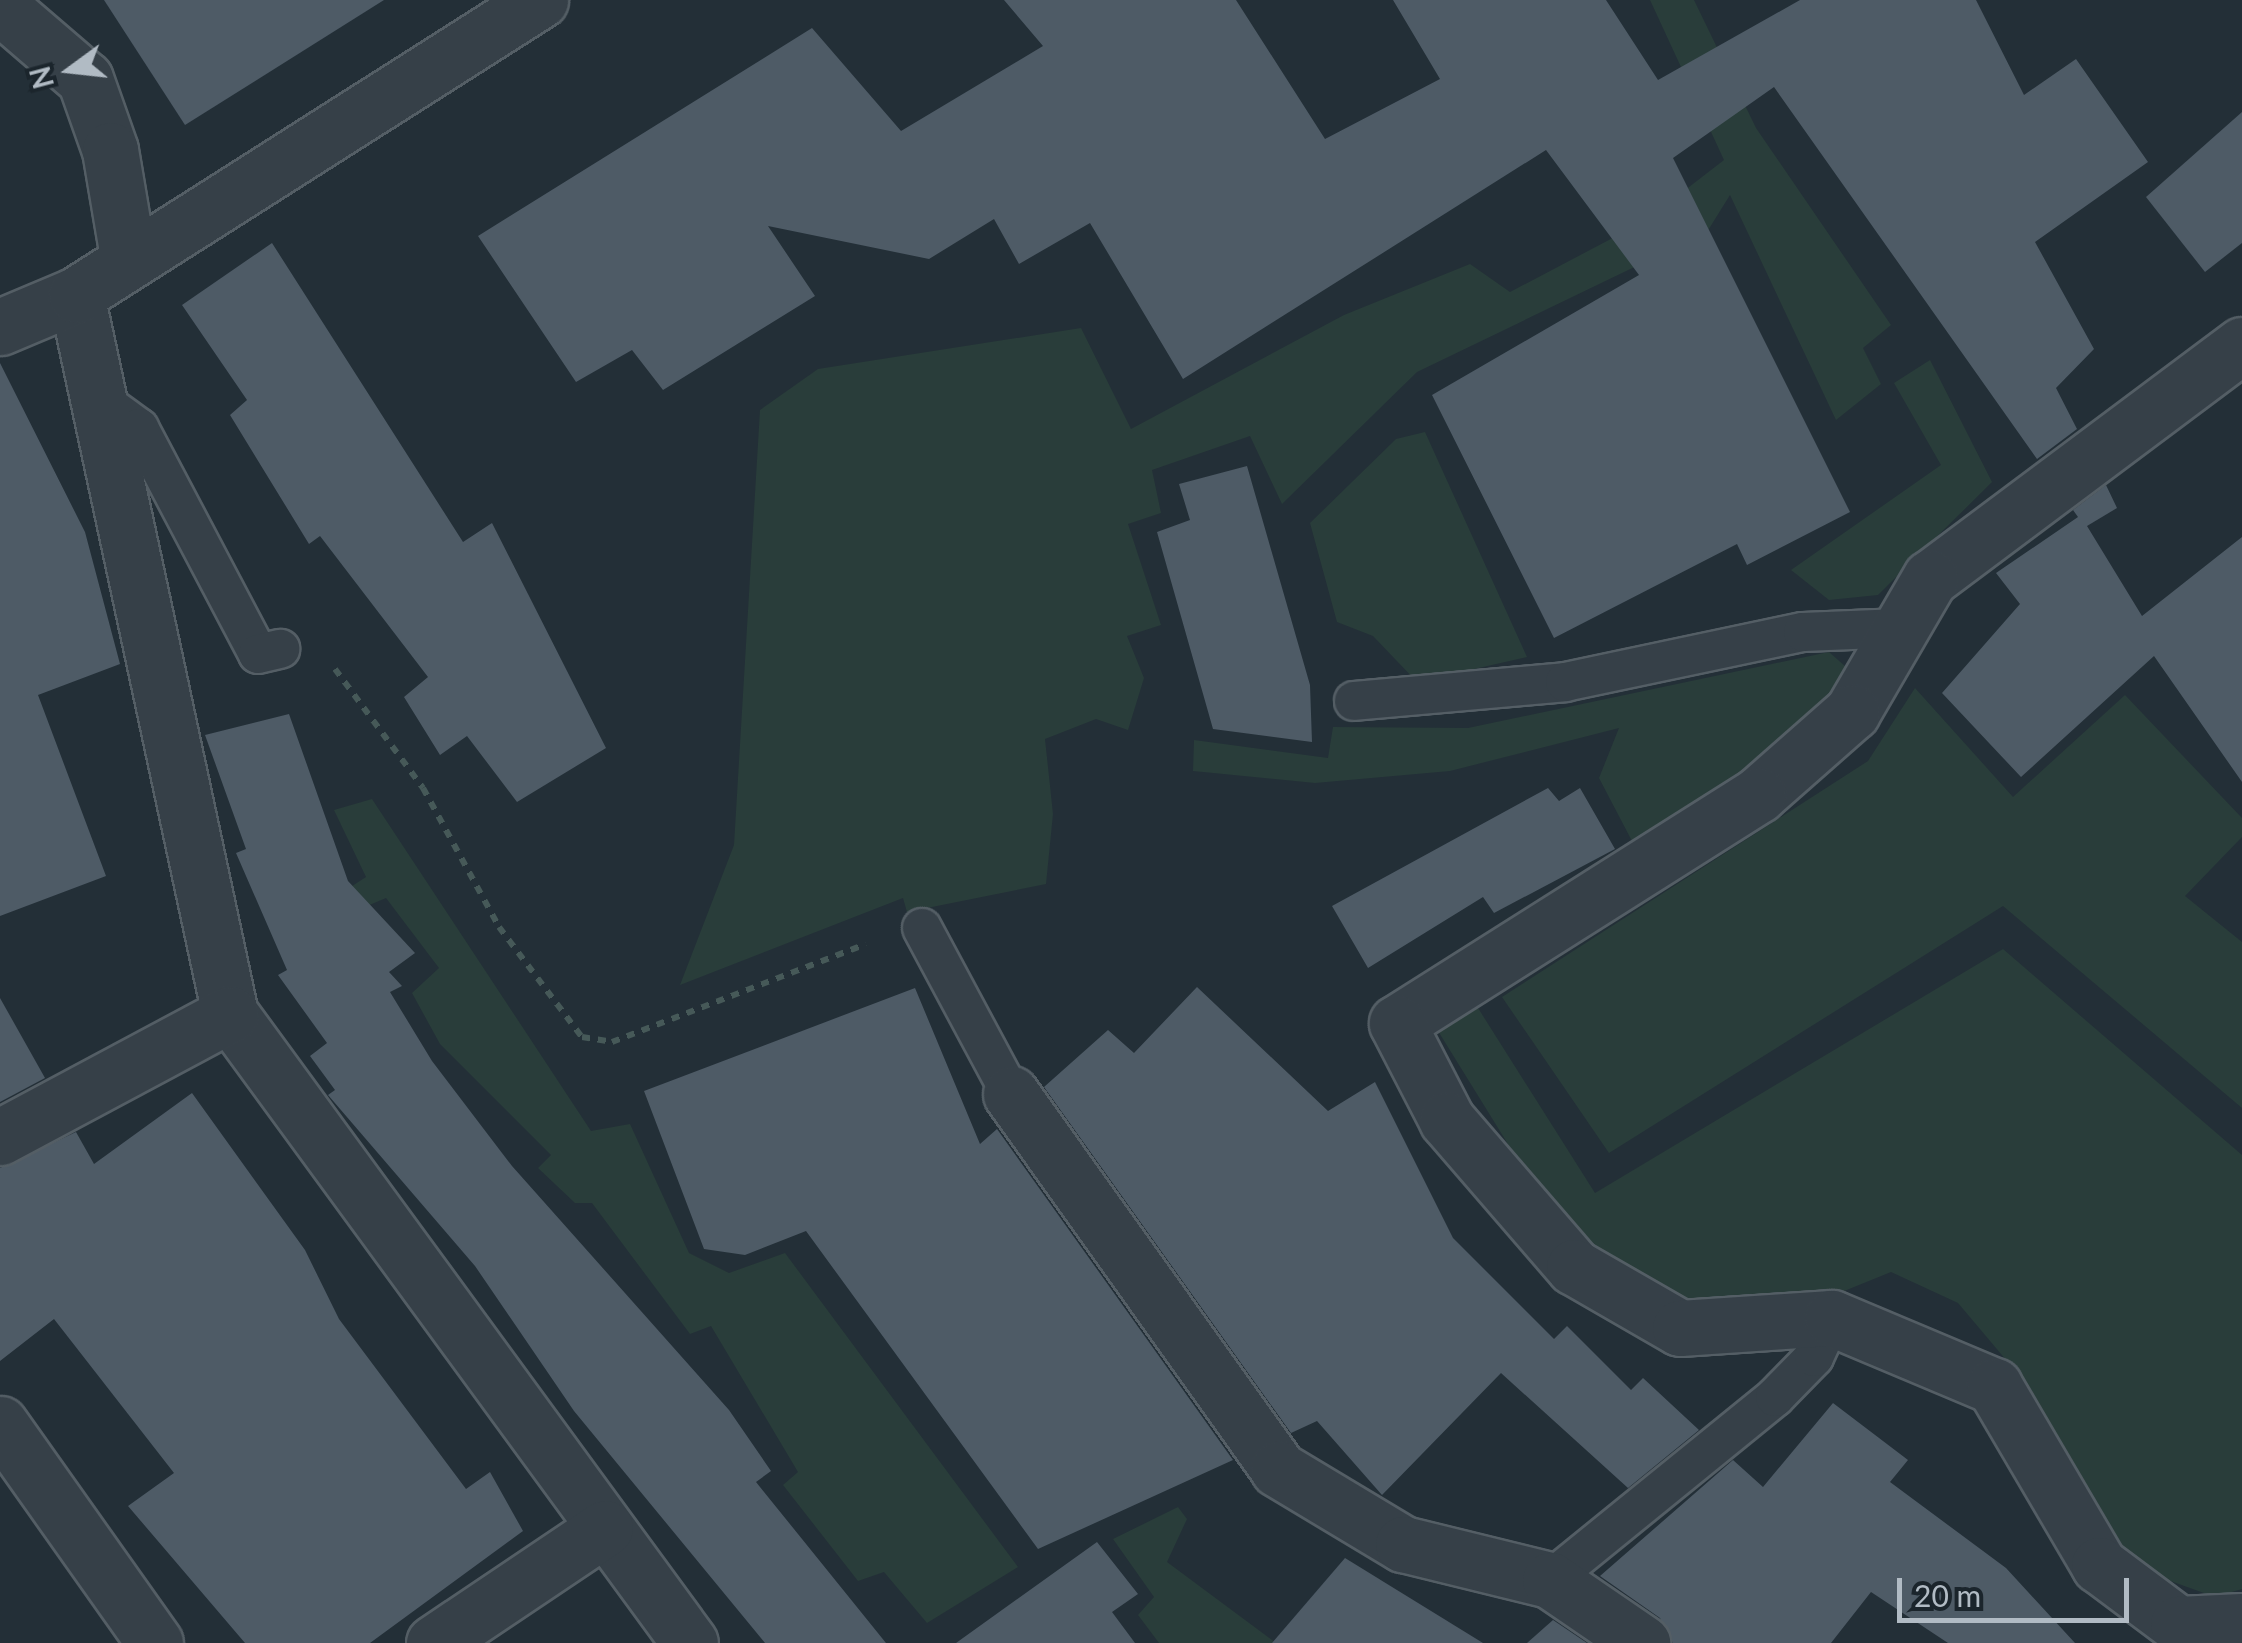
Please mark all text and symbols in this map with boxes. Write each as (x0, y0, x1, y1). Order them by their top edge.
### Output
north arrow (20, 20, 120, 120)
text: N (22, 63, 60, 93)
scale bar (1902, 1558, 2134, 1620)
text: 20 m (1914, 1577, 1981, 1613)

